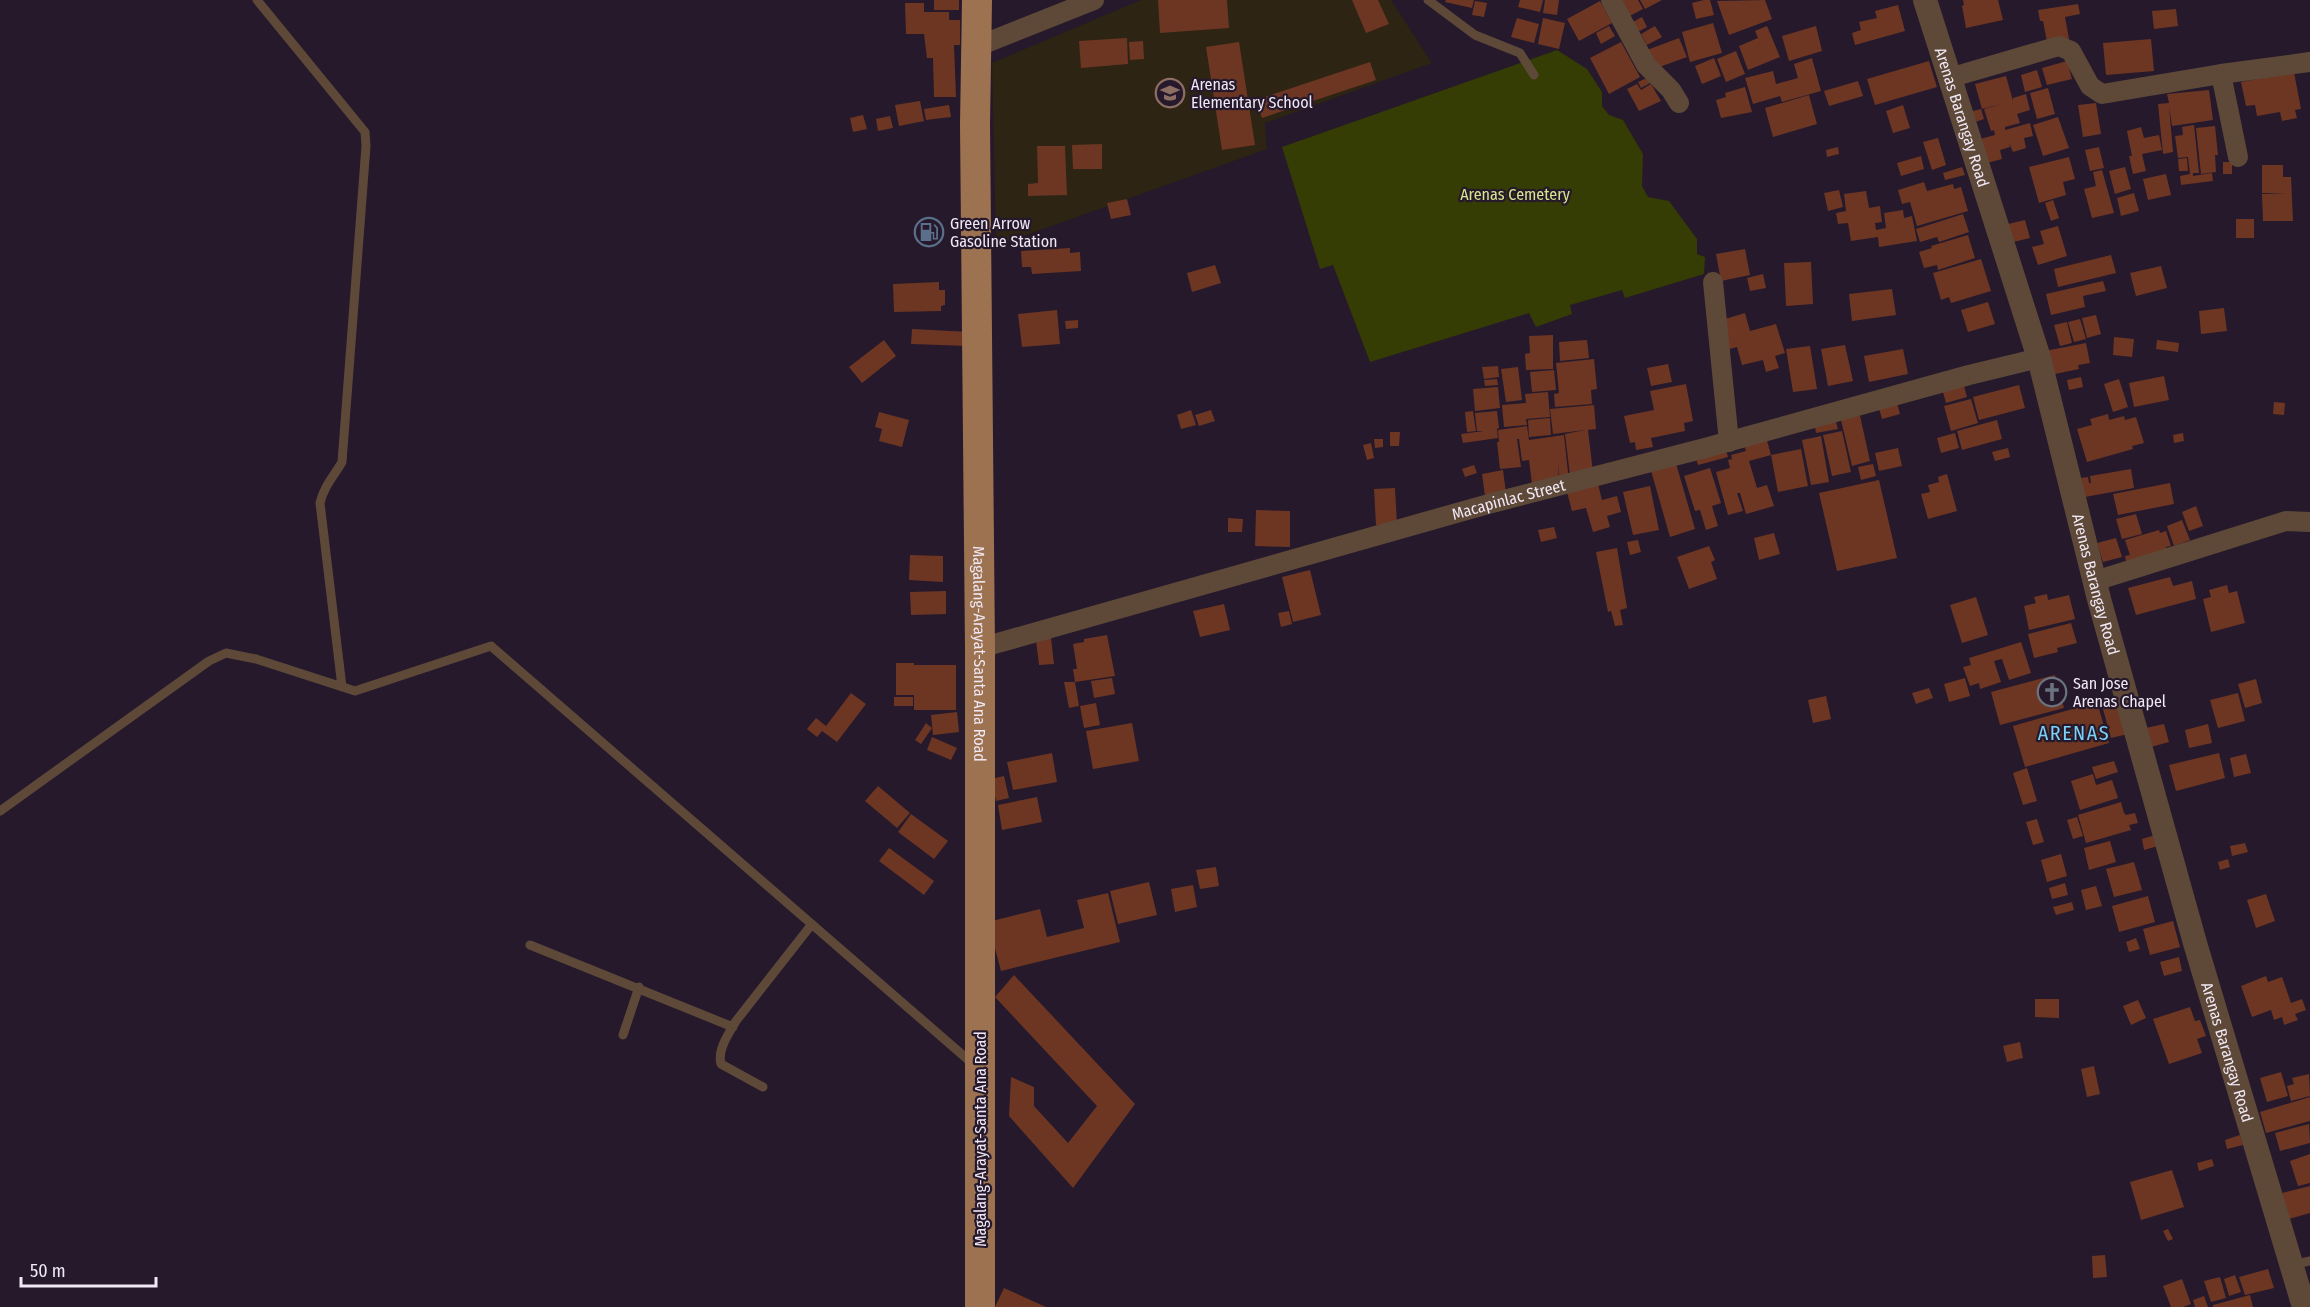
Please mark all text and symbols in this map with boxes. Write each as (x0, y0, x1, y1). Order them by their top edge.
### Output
street label: Arenas Barangay Road (1931, 45, 1993, 189)
place label: Arenas Elementary School (1191, 75, 1313, 112)
school or university icon: Arenas Elementary School (1154, 77, 1186, 109)
park label: Arenas Cemetery (1460, 185, 1571, 204)
place label: Green Arrow Gasoline Station (950, 214, 1058, 251)
fuel station icon: Green Arrow Gasoline Station (913, 216, 945, 248)
street label: Macapinlac Street (1450, 475, 1568, 524)
street label: Arenas Barangay Road (2068, 512, 2123, 657)
street label: Magalang-Arayat-Santa Ana Road (969, 546, 989, 762)
place label: San Jose Arenas Chapel (2073, 674, 2166, 711)
church icon: San Jose Arenas Chapel (2036, 676, 2068, 708)
district label: ARENAS (2038, 721, 2110, 745)
street label: Arenas Barangay Road (2197, 980, 2257, 1124)
street label: Magalang-Arayat-Santa Ana Road (971, 1031, 990, 1247)
scale bar (21, 1250, 156, 1288)
text: 50 m (30, 1260, 66, 1282)

